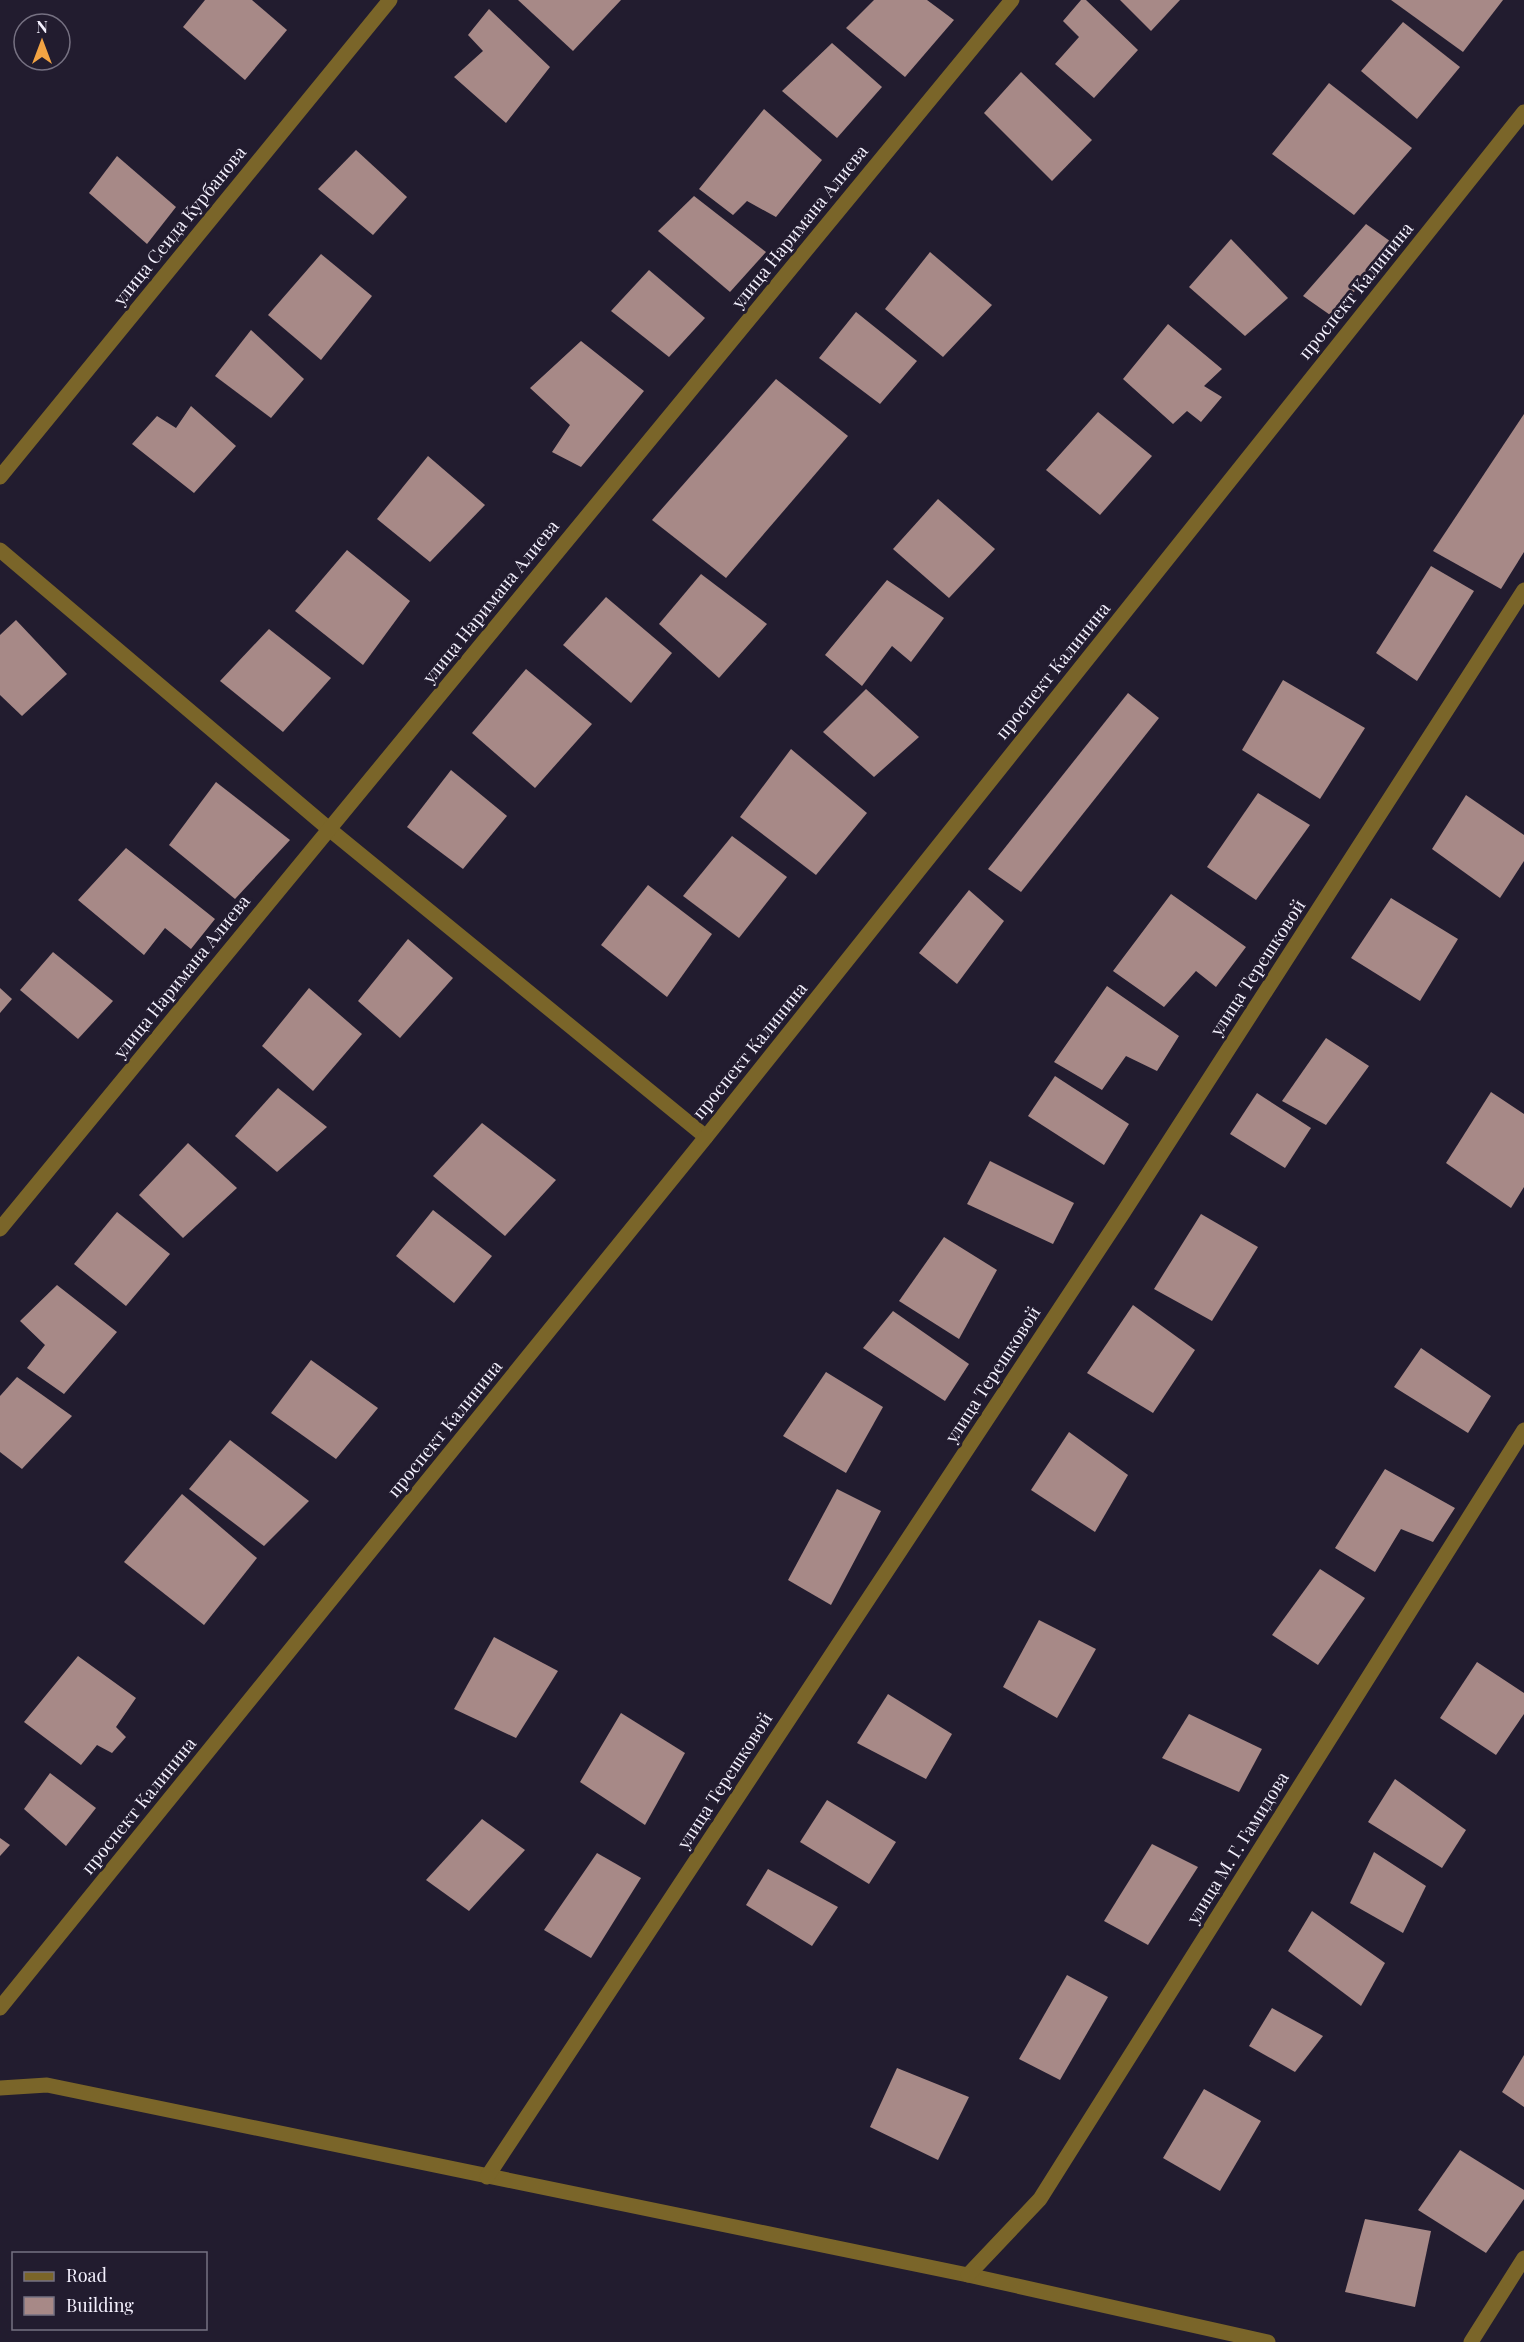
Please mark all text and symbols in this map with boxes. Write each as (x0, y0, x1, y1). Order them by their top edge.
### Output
north arrow (12, 12, 72, 72)
text: N (36, 16, 48, 37)
street label: улица Наримана Алиева (725, 139, 873, 314)
street label: улица Сеида Курбанова (107, 141, 251, 311)
street label: проспект Калинина (1292, 217, 1418, 364)
street label: улица Наримана Алиева (416, 514, 564, 689)
street label: проспект Калинина (989, 597, 1115, 744)
street label: улица Наримана Алиева (107, 889, 255, 1064)
street label: улица Терешковой (1203, 895, 1310, 1041)
street label: проспект Калинина (686, 977, 812, 1124)
street label: улица Терешковой (938, 1302, 1045, 1448)
street label: проспект Калинина (381, 1355, 507, 1502)
street label: улица Терешковой (670, 1708, 777, 1854)
street label: проспект Калинина (75, 1732, 201, 1879)
street label: улица М. Г. Гамидова (1180, 1767, 1294, 1929)
legend (12, 2252, 207, 2330)
text: Road (66, 2263, 107, 2287)
text: Building (66, 2293, 134, 2317)

